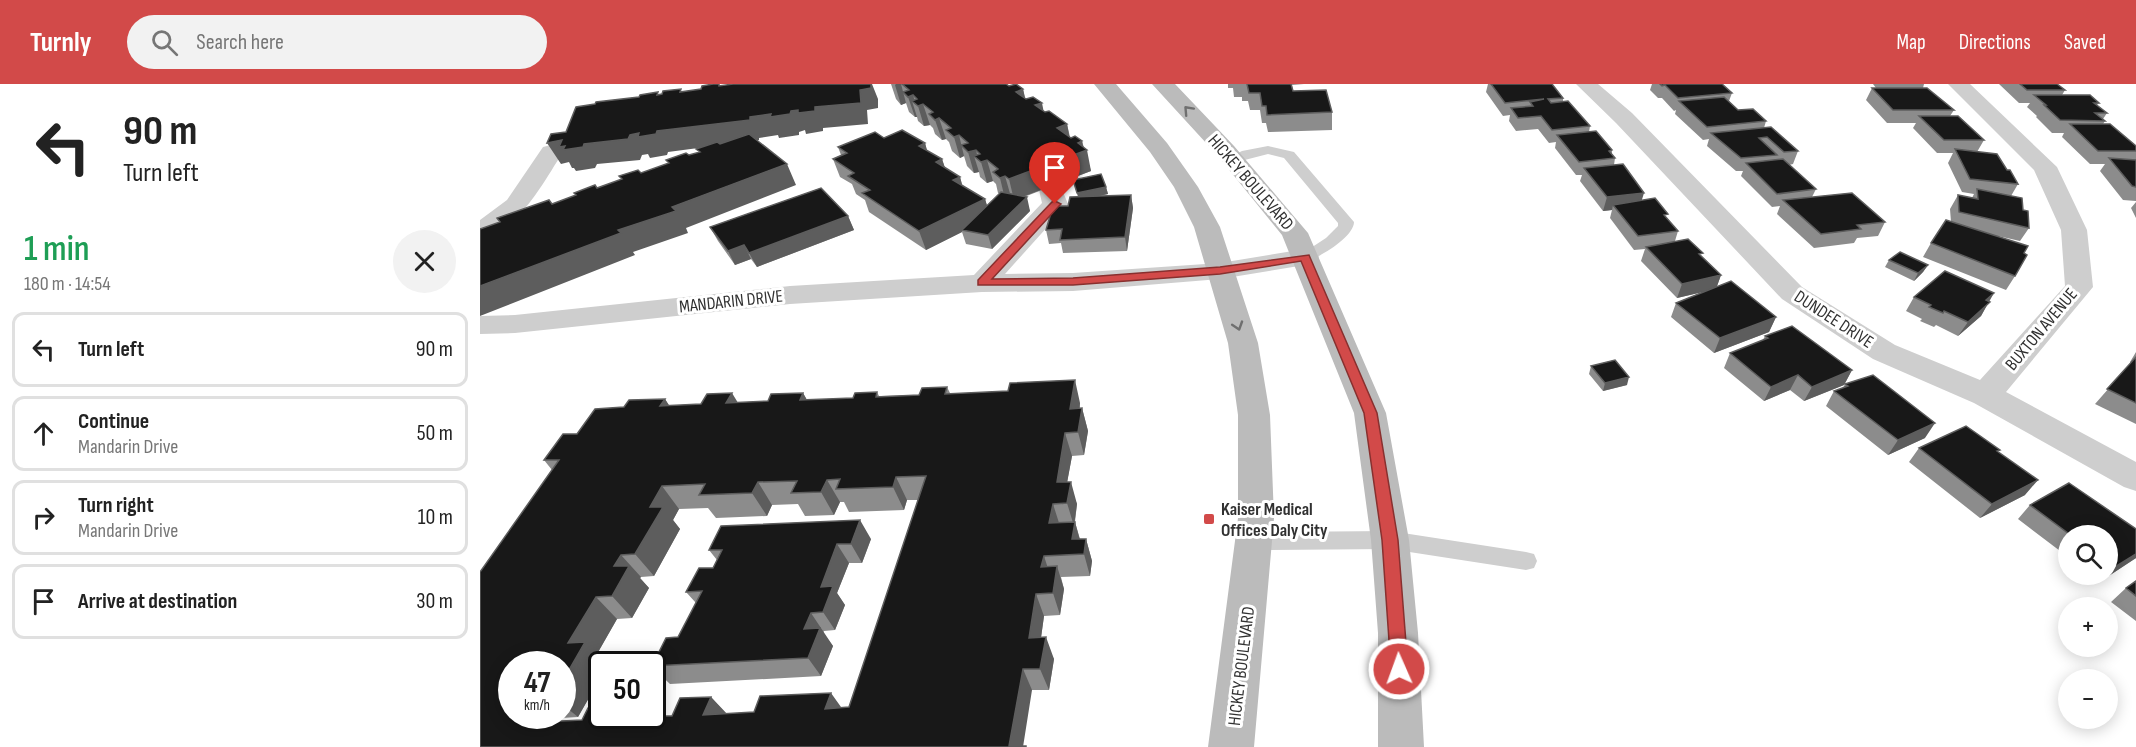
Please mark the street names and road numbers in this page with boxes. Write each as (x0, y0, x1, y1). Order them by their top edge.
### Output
street label: HICKEY BOULEVARD (1203, 130, 1298, 234)
street label: BUXTON AVENUE (2001, 284, 2082, 375)
street label: MANDARIN DRIVE (678, 286, 784, 317)
street label: DUNDEE DRIVE (1790, 286, 1877, 353)
street label: HICKEY BOULEVARD (1224, 605, 1259, 727)

